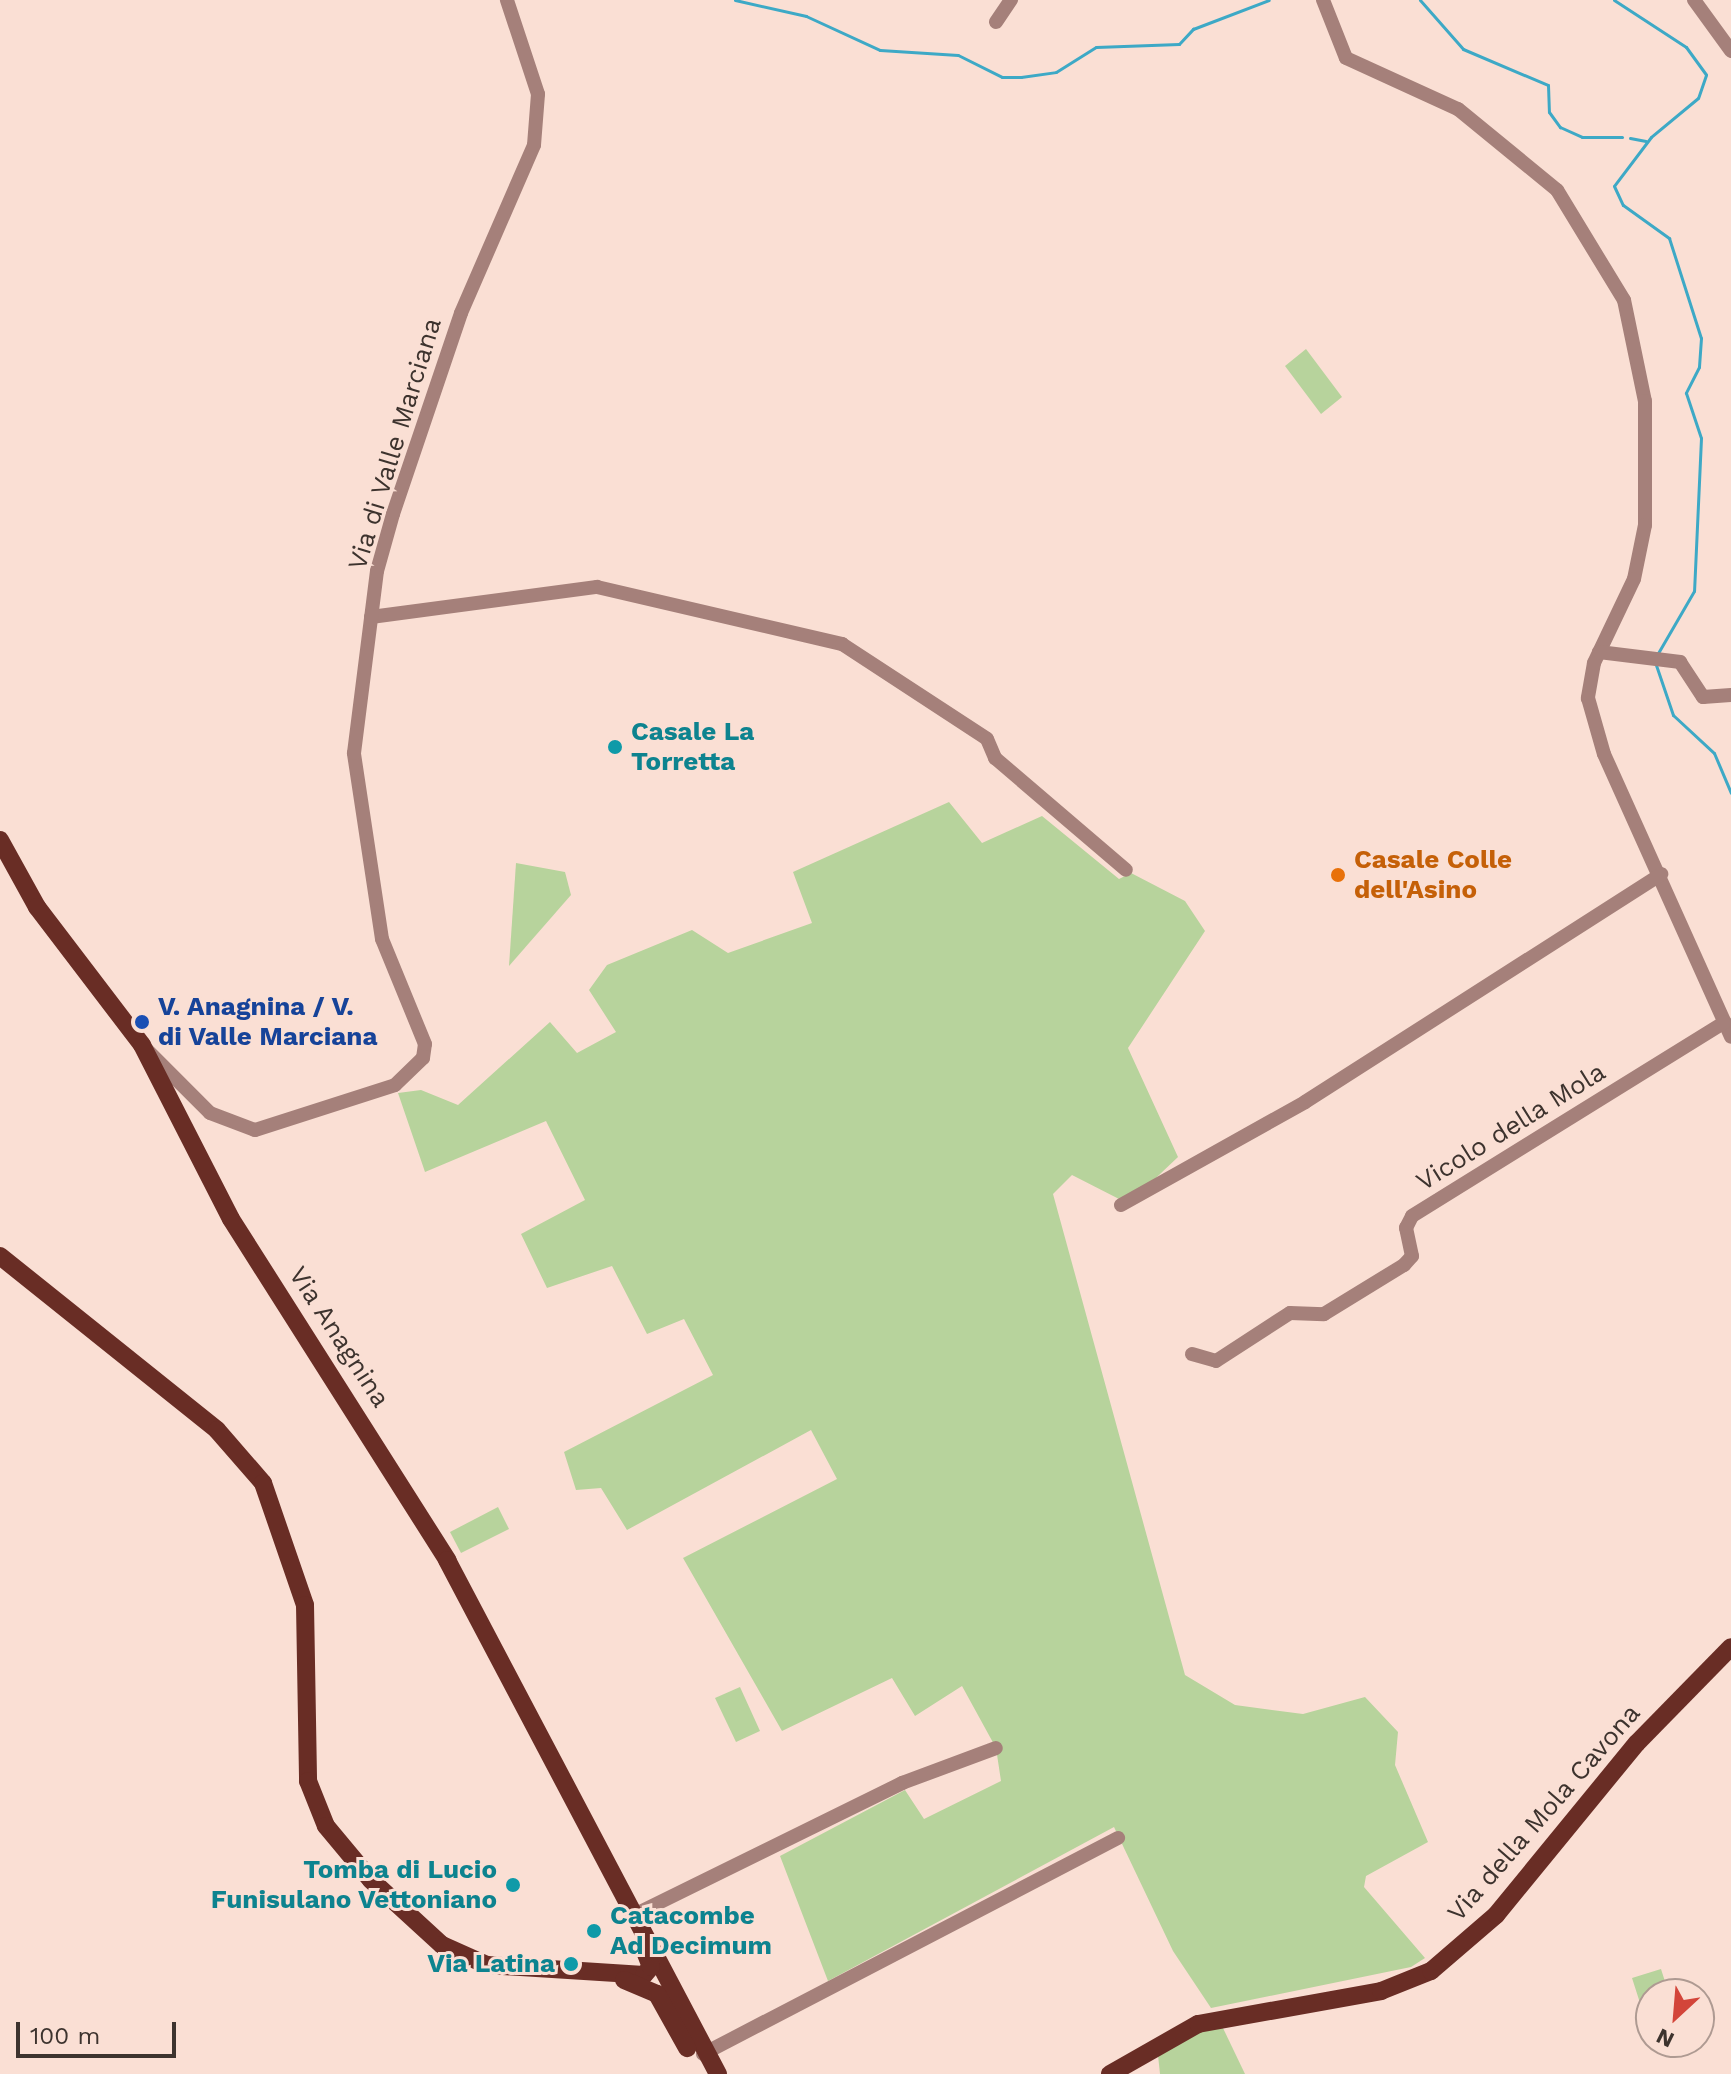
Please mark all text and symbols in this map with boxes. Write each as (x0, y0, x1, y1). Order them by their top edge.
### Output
street label: Via di Valle Marciana (342, 314, 448, 574)
place label: Casale La Torretta (631, 716, 754, 778)
marker: Casale La Torretta (606, 738, 624, 756)
place label: Casale Colle dell'Asino (1354, 844, 1512, 906)
marker: Casale Colle dell'Asino (1329, 866, 1347, 884)
place label: V. Anagnina / V. di Valle Marciana (158, 991, 378, 1052)
marker: V. Anagnina / V. di Valle Marciana (133, 1013, 151, 1031)
street label: Vicolo della Mola (1411, 1056, 1611, 1198)
street label: Via Anagnina (282, 1260, 396, 1414)
street label: Via della Mola Cavona (1441, 1697, 1647, 1929)
place label: Tomba di Lucio Funisulano Vettoniano (210, 1854, 497, 1916)
marker: Tomba di Lucio Funisulano Vettoniano (504, 1876, 522, 1894)
place label: Catacombe Ad Decimum (610, 1900, 772, 1962)
marker: Catacombe Ad Decimum (585, 1922, 603, 1940)
place label: Via Latina (427, 1948, 555, 1980)
marker: Via Latina (562, 1955, 580, 1973)
north arrow (1635, 1978, 1715, 2058)
scale bar (20, 2006, 180, 2056)
text: 100 m (30, 2022, 100, 2050)
text: N (1652, 2023, 1678, 2053)

